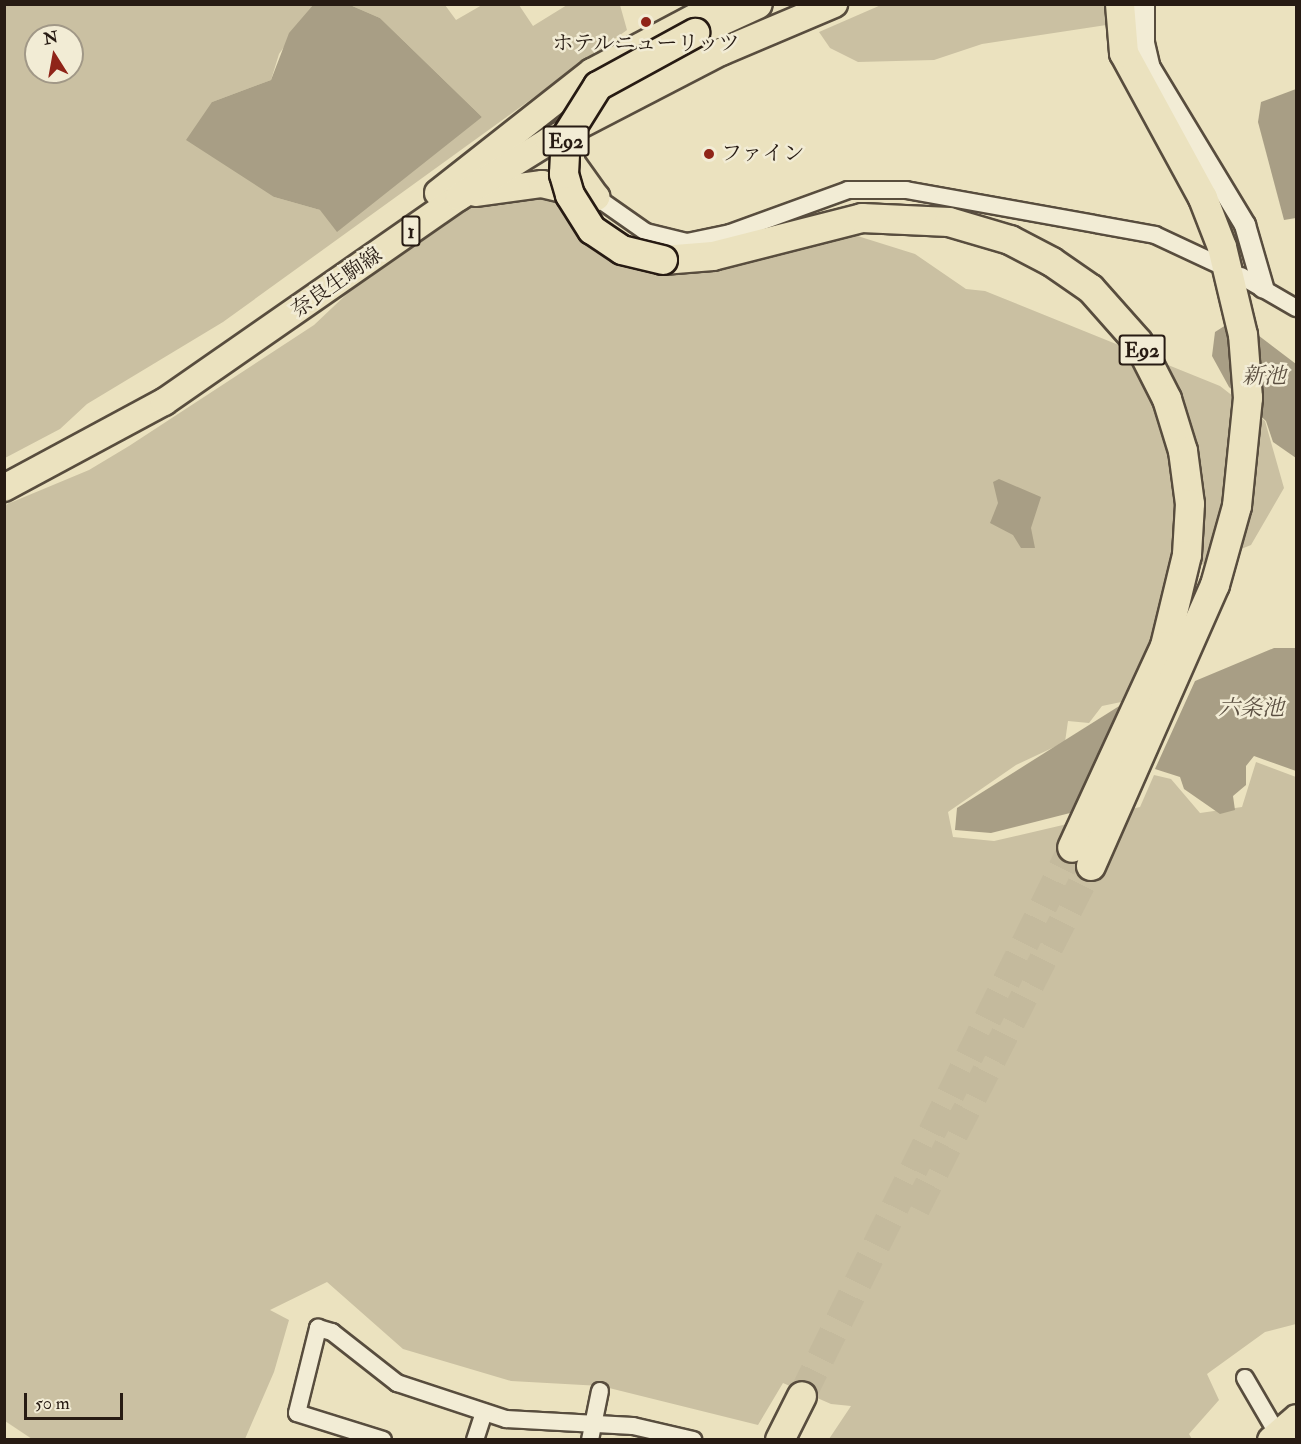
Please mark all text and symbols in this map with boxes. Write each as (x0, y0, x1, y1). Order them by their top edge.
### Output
marker: ホテルニューリッツ (639, 15, 653, 29)
north arrow (24, 24, 84, 84)
text: N (42, 27, 60, 49)
place label: ホテルニューリッツ (552, 31, 740, 57)
road number: E92 (542, 124, 590, 158)
place label: ファイン (721, 141, 805, 167)
marker: ファイン (702, 147, 716, 161)
road number: 1 (400, 214, 422, 248)
street label: 奈良生駒線 (287, 243, 387, 323)
road number: E92 (1118, 333, 1166, 367)
water label: 新池 (1242, 364, 1286, 390)
water label: 六条池 (1218, 696, 1284, 722)
scale bar (27, 1381, 126, 1419)
text: 50 m (35, 1392, 70, 1415)

